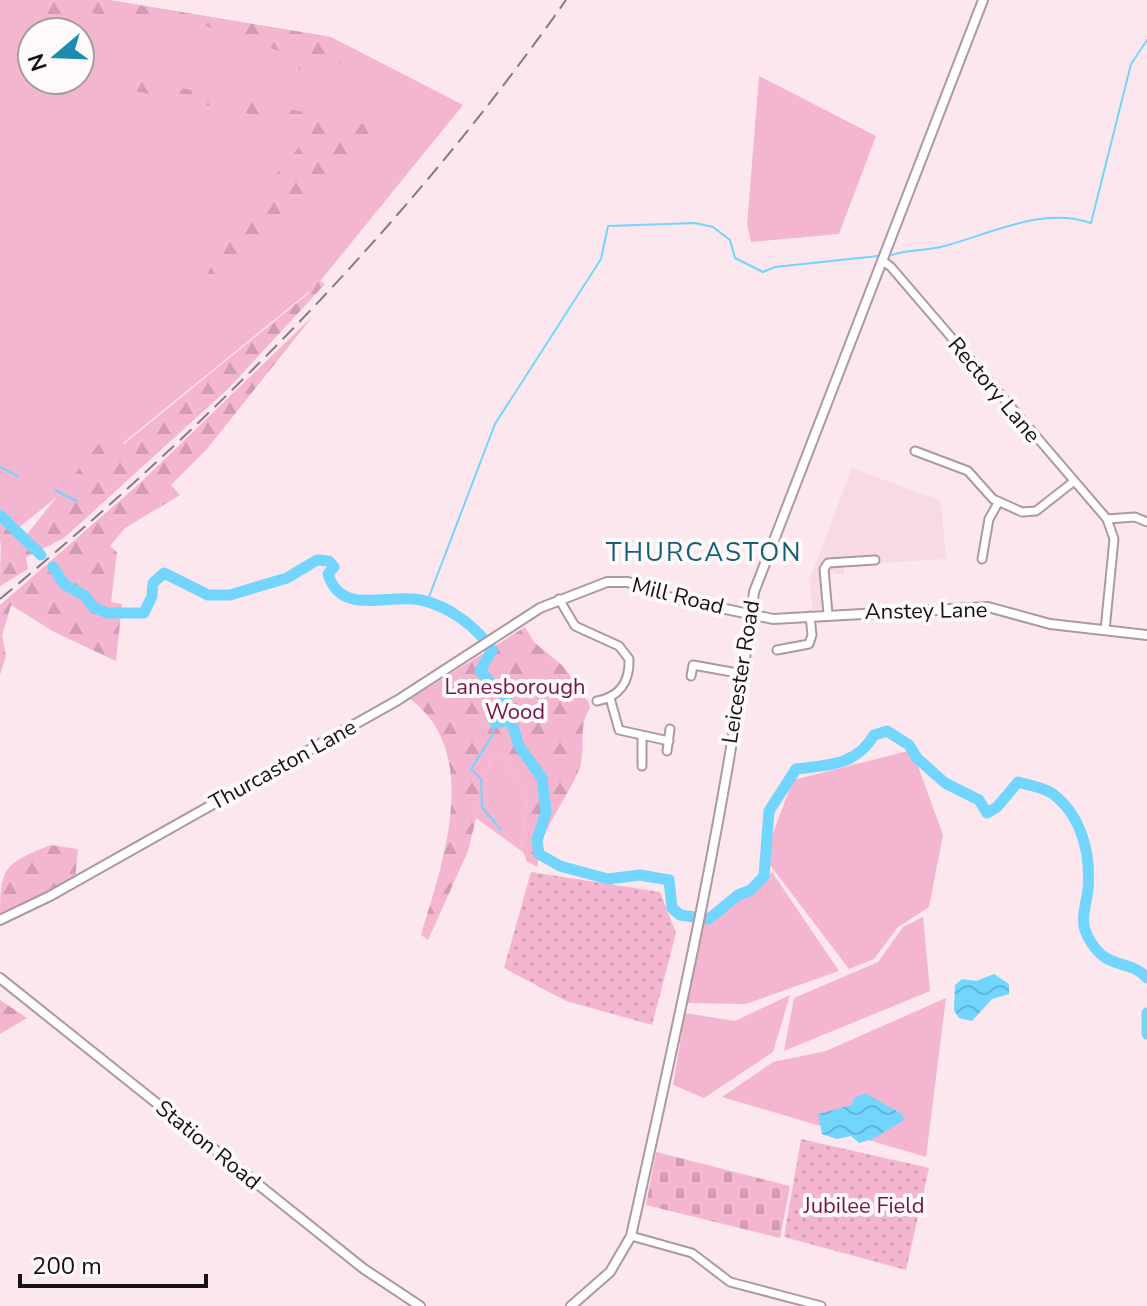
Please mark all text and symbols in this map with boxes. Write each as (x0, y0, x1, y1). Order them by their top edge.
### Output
north arrow (16, 16, 96, 96)
text: N (21, 50, 55, 75)
street label: Rectory Lane (941, 331, 1047, 449)
district label: THURCASTON (606, 535, 802, 570)
street label: Mill Road (629, 570, 727, 622)
street label: Anstey Lane (864, 595, 988, 627)
street label: Leicester Road (715, 598, 767, 746)
park label: Lanesborough Wood (444, 672, 586, 727)
street label: Thurcaston Lane (204, 712, 362, 818)
street label: Station Road (149, 1093, 267, 1197)
park label: Jubilee Field (803, 1191, 924, 1221)
scale bar (20, 1238, 206, 1288)
text: 200 m (32, 1250, 102, 1282)

